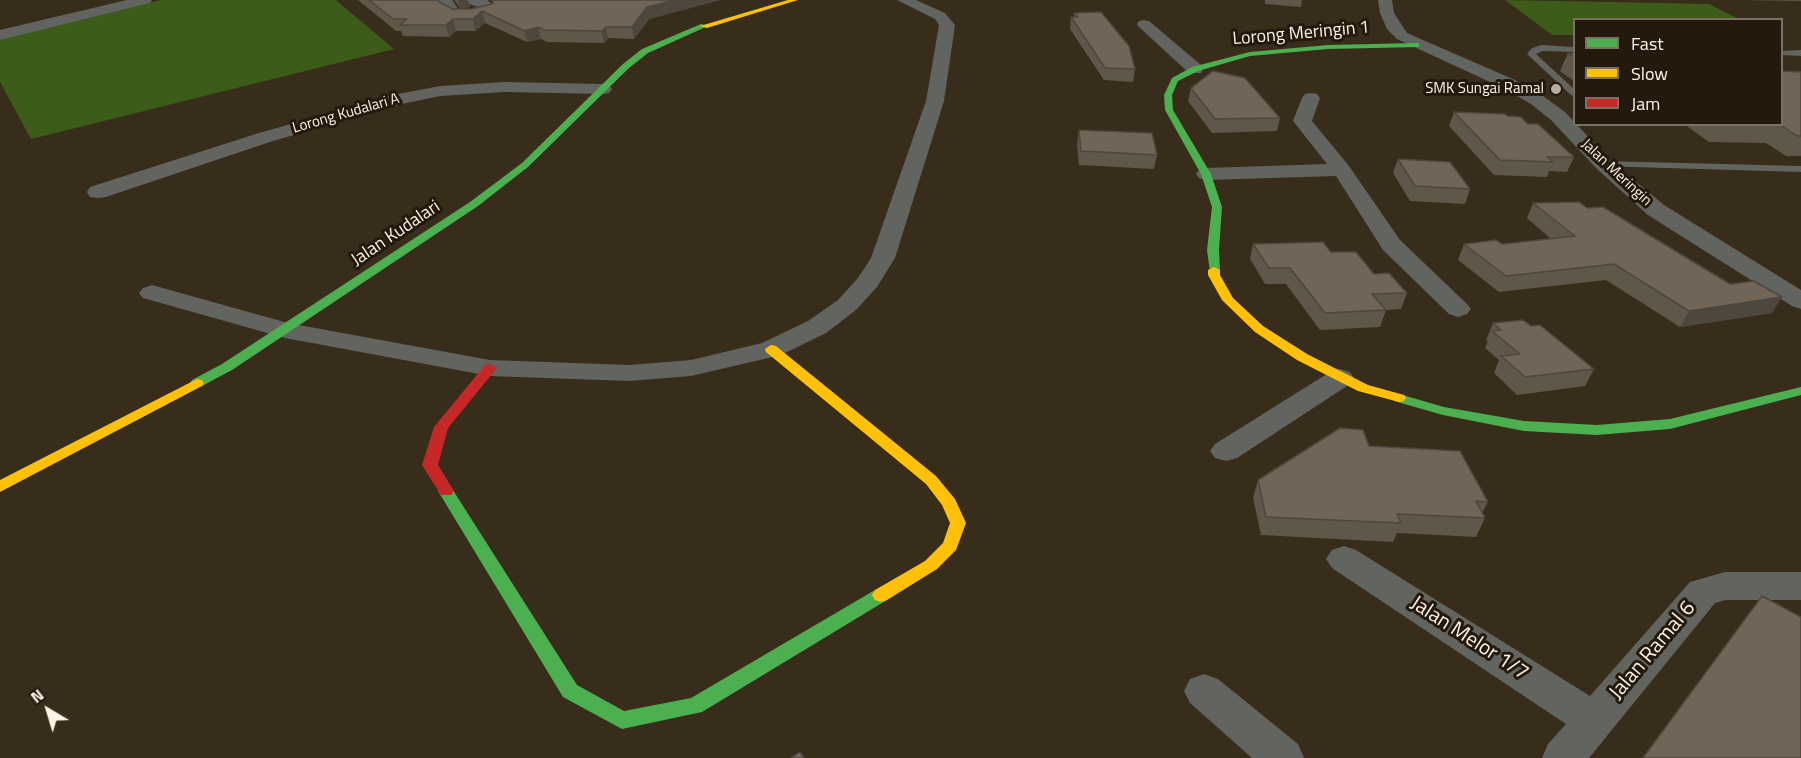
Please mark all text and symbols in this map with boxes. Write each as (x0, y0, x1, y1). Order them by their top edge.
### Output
street label: Lorong Meringin 1 (1232, 17, 1370, 51)
legend (1573, 18, 1783, 126)
text: Fast (1631, 30, 1664, 57)
text: Slow (1631, 60, 1668, 87)
place label: SMK Sungai Ramal (1425, 80, 1544, 98)
marker: SMK Sungai Ramal (1549, 82, 1563, 96)
street label: Lorong Kudalari A (290, 90, 402, 138)
text: Jam (1631, 90, 1660, 117)
street label: Jalan Meringin (1577, 136, 1655, 210)
street label: Jalan Kudalari (347, 196, 445, 272)
street label: Jalan Melor 1/7 (1405, 591, 1533, 687)
street label: Jalan Ramal 6 (1605, 597, 1701, 705)
north arrow (18, 680, 78, 740)
text: N (25, 683, 49, 709)

